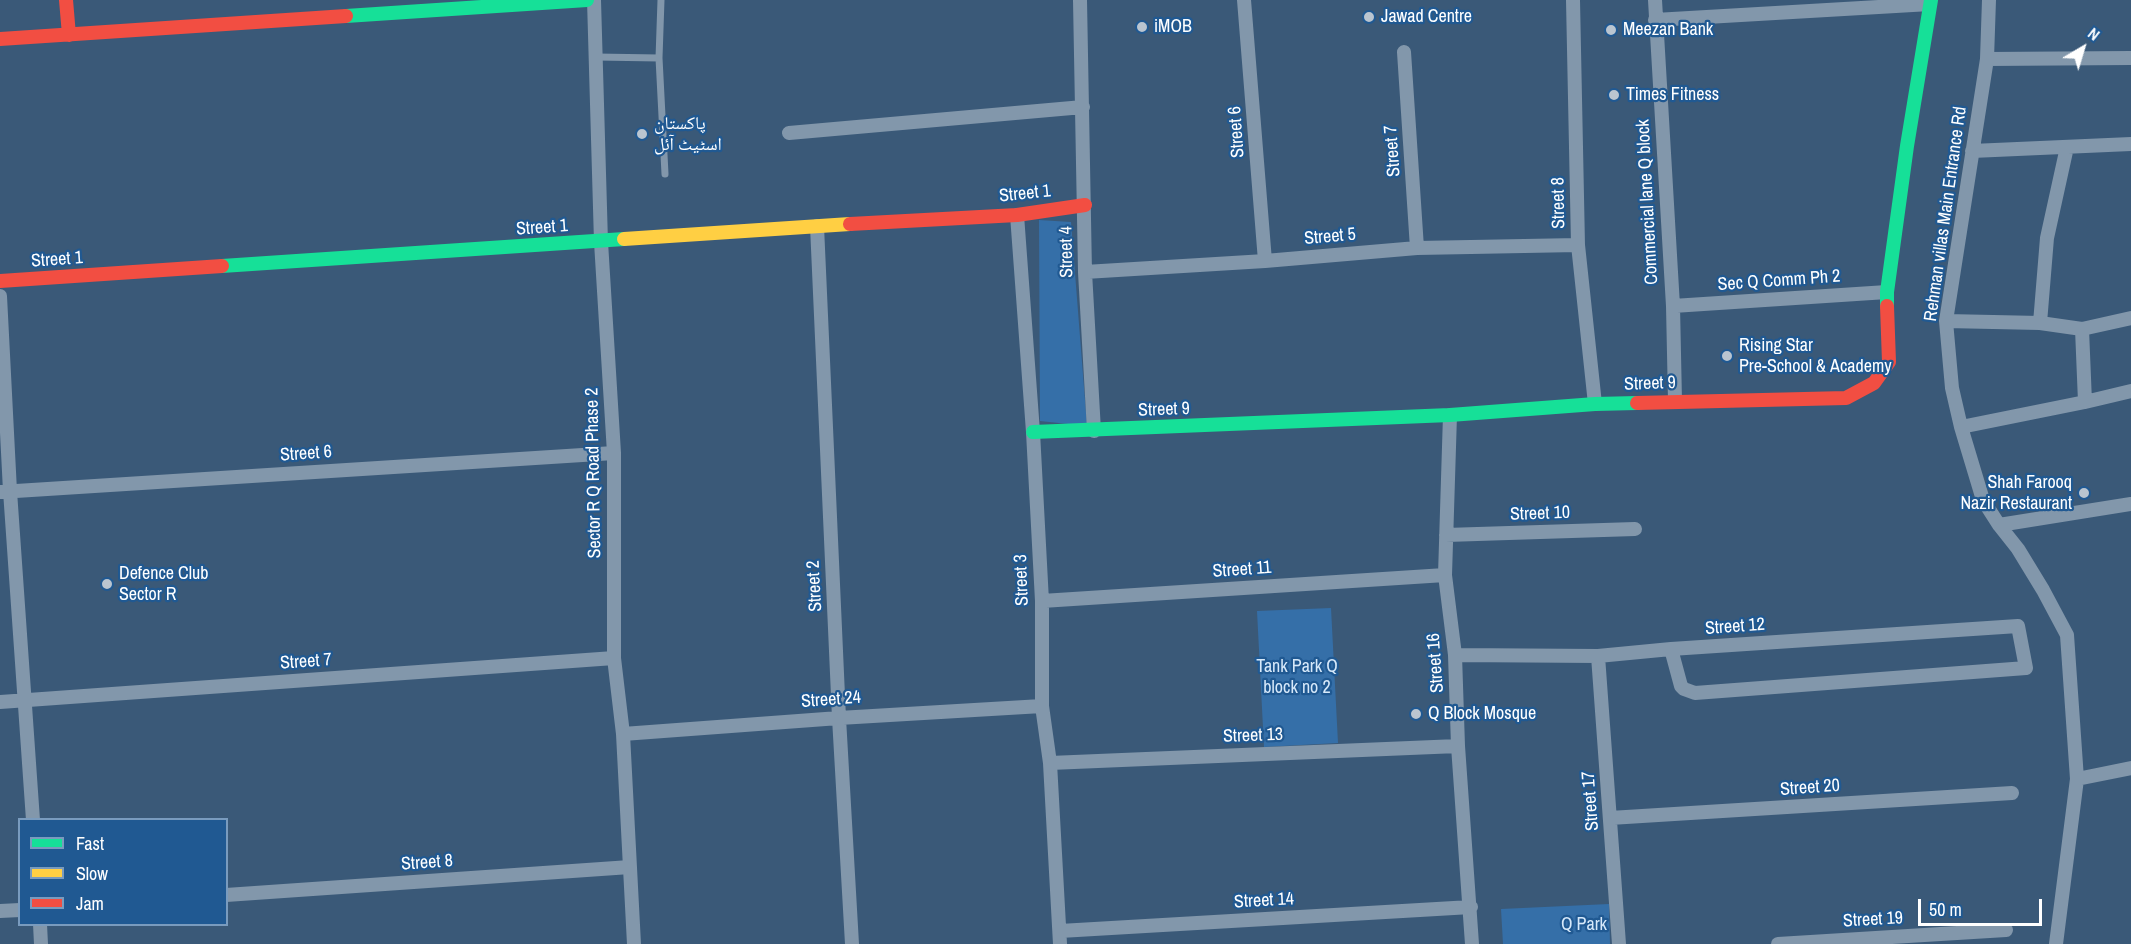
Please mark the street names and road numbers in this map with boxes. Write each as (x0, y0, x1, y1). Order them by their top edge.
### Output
street label: Street 6 (1224, 105, 1250, 159)
street label: Rehman villas Main Entrance Rd (1920, 105, 1972, 323)
street label: Commercial lane Q block (1633, 119, 1663, 285)
street label: Street 7 (1380, 124, 1406, 178)
street label: Street 8 (1548, 177, 1570, 229)
street label: Street 1 (998, 181, 1052, 207)
street label: Street 1 (515, 215, 569, 241)
street label: Street 5 (1303, 224, 1357, 250)
street label: Street 4 (1056, 226, 1078, 278)
street label: Street 1 (30, 247, 84, 273)
street label: Sec Q Comm Ph 2 (1717, 266, 1841, 296)
street label: Street 9 (1624, 372, 1676, 396)
street label: Sector R Q Road Phase 2 (582, 387, 606, 559)
street label: Street 9 (1138, 398, 1190, 422)
street label: Street 6 (279, 441, 333, 467)
street label: Street 10 (1510, 502, 1570, 526)
street label: Street 3 (1010, 554, 1034, 606)
street label: Street 11 (1212, 557, 1272, 583)
street label: Street 2 (803, 560, 827, 612)
street label: Street 12 (1704, 614, 1766, 640)
street label: Street 16 (1423, 632, 1449, 694)
street label: Street 7 (279, 649, 333, 675)
street label: Street 24 (800, 687, 862, 713)
street label: Street 13 (1223, 724, 1283, 748)
street label: Street 17 (1578, 770, 1604, 832)
street label: Street 20 (1779, 775, 1841, 801)
street label: Street 8 (400, 850, 454, 876)
street label: Street 14 (1234, 889, 1294, 913)
street label: Street 19 (1843, 908, 1903, 932)

